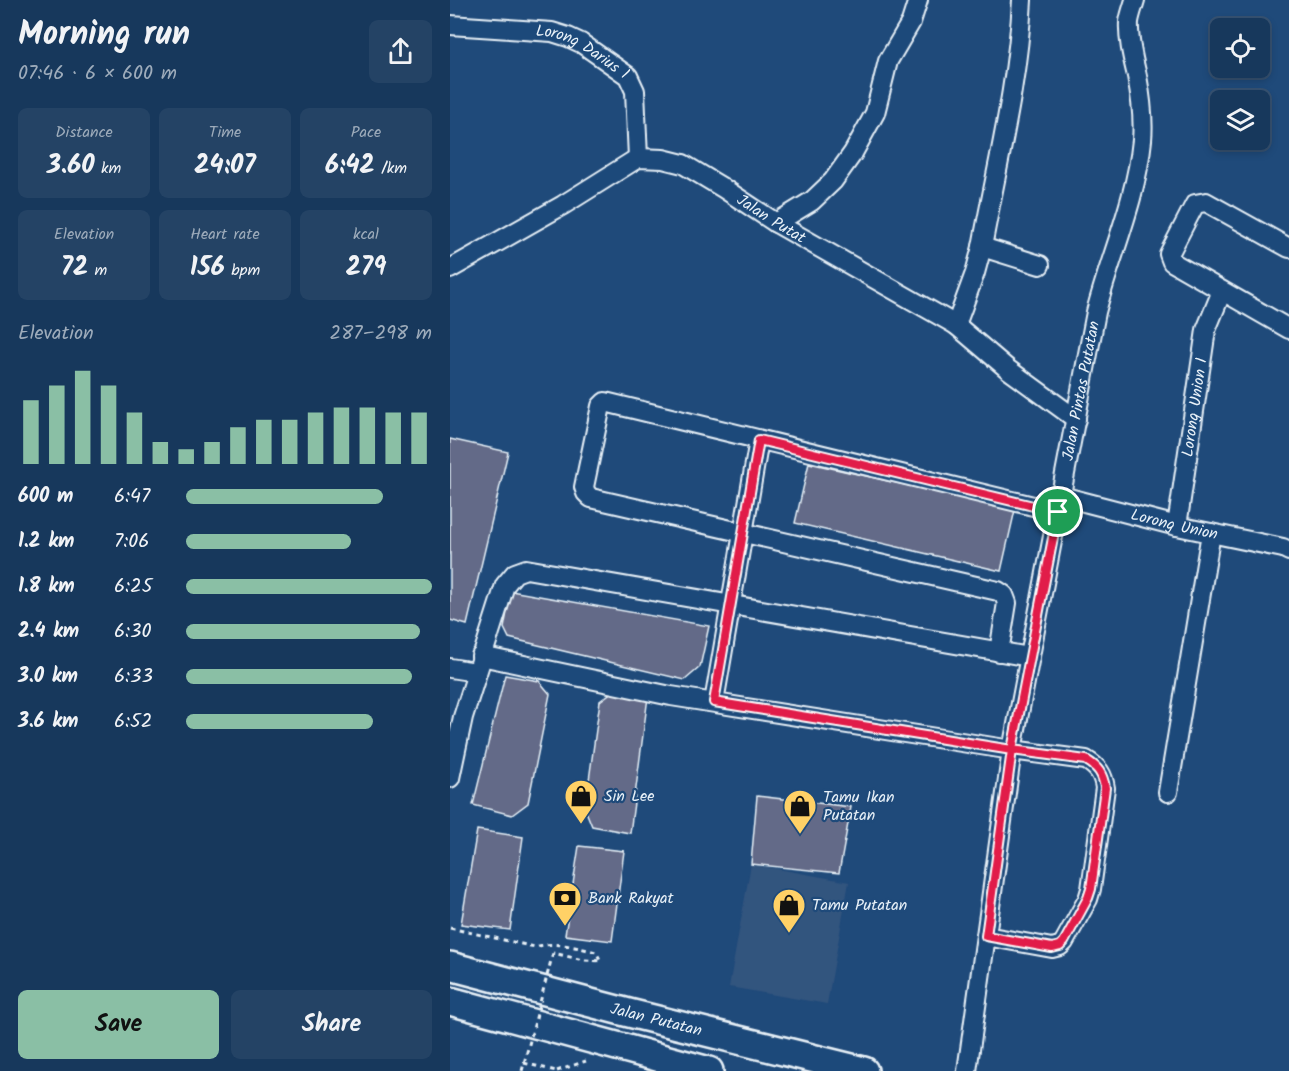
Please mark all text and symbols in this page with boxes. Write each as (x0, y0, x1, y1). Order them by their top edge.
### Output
text: Morning run (18, 9, 190, 62)
street label: Lorong Darius 1 (535, 18, 635, 86)
map controls (1210, 18, 1270, 150)
button: locate (1210, 18, 1270, 78)
button: share (369, 20, 432, 83)
text: 07:46 · 6 × 600 m (18, 58, 177, 90)
button: layers (1210, 90, 1270, 150)
text: Distance (55, 120, 113, 145)
text: Time (209, 120, 241, 145)
text: Pace (351, 120, 381, 145)
text: 3.60 (47, 145, 95, 187)
text: 24:07 (194, 145, 256, 187)
text: 6:42 (325, 145, 375, 187)
text: km (95, 156, 121, 181)
text: /km (375, 156, 407, 181)
street label: Jalan Putat (732, 188, 811, 250)
text: Elevation (54, 222, 114, 247)
text: Heart rate (190, 222, 260, 247)
text: kcal (353, 222, 379, 247)
text: 72 (61, 247, 88, 289)
text: 156 (190, 247, 225, 289)
text: 279 (346, 247, 386, 289)
text: m (88, 258, 107, 283)
text: bpm (225, 258, 260, 283)
text: Elevation (18, 318, 94, 350)
text: 287–298 m (330, 318, 432, 350)
street label: Jalan Pintas Putatan (1055, 319, 1107, 463)
street label: Lorong Union 1 (1175, 356, 1214, 459)
text: 600 m (18, 481, 73, 513)
text: 6:47 (114, 481, 150, 513)
pin (1032, 486, 1083, 537)
icon: arrive (1041, 495, 1074, 528)
street label: Lorong Union (1128, 502, 1220, 547)
text: 1.2 km (18, 526, 74, 558)
text: 7:06 (114, 526, 149, 558)
text: 1.8 km (18, 571, 75, 603)
text: 6:25 (114, 571, 152, 603)
text: 2.4 km (18, 616, 79, 648)
text: 6:30 (114, 616, 151, 648)
text: 3.0 km (18, 661, 78, 693)
text: 6:33 (114, 661, 153, 693)
text: 3.6 km (18, 706, 78, 738)
text: 6:52 (114, 706, 152, 738)
shop icon: Sin Lee (563, 778, 599, 825)
place label: Sin Lee (604, 784, 654, 809)
place label: Tamu Ikan Putatan (823, 785, 894, 828)
shop icon: Tamu Ikan Putatan (782, 788, 818, 835)
bank icon: Bank Rakyat (547, 880, 583, 927)
place label: Bank Rakyat (588, 886, 675, 911)
shop icon: Tamu Putatan (771, 887, 807, 934)
place label: Tamu Putatan (812, 893, 907, 918)
button: Save (18, 990, 219, 1059)
button: Share (231, 990, 432, 1059)
street label: Jalan Putatan (607, 996, 705, 1043)

